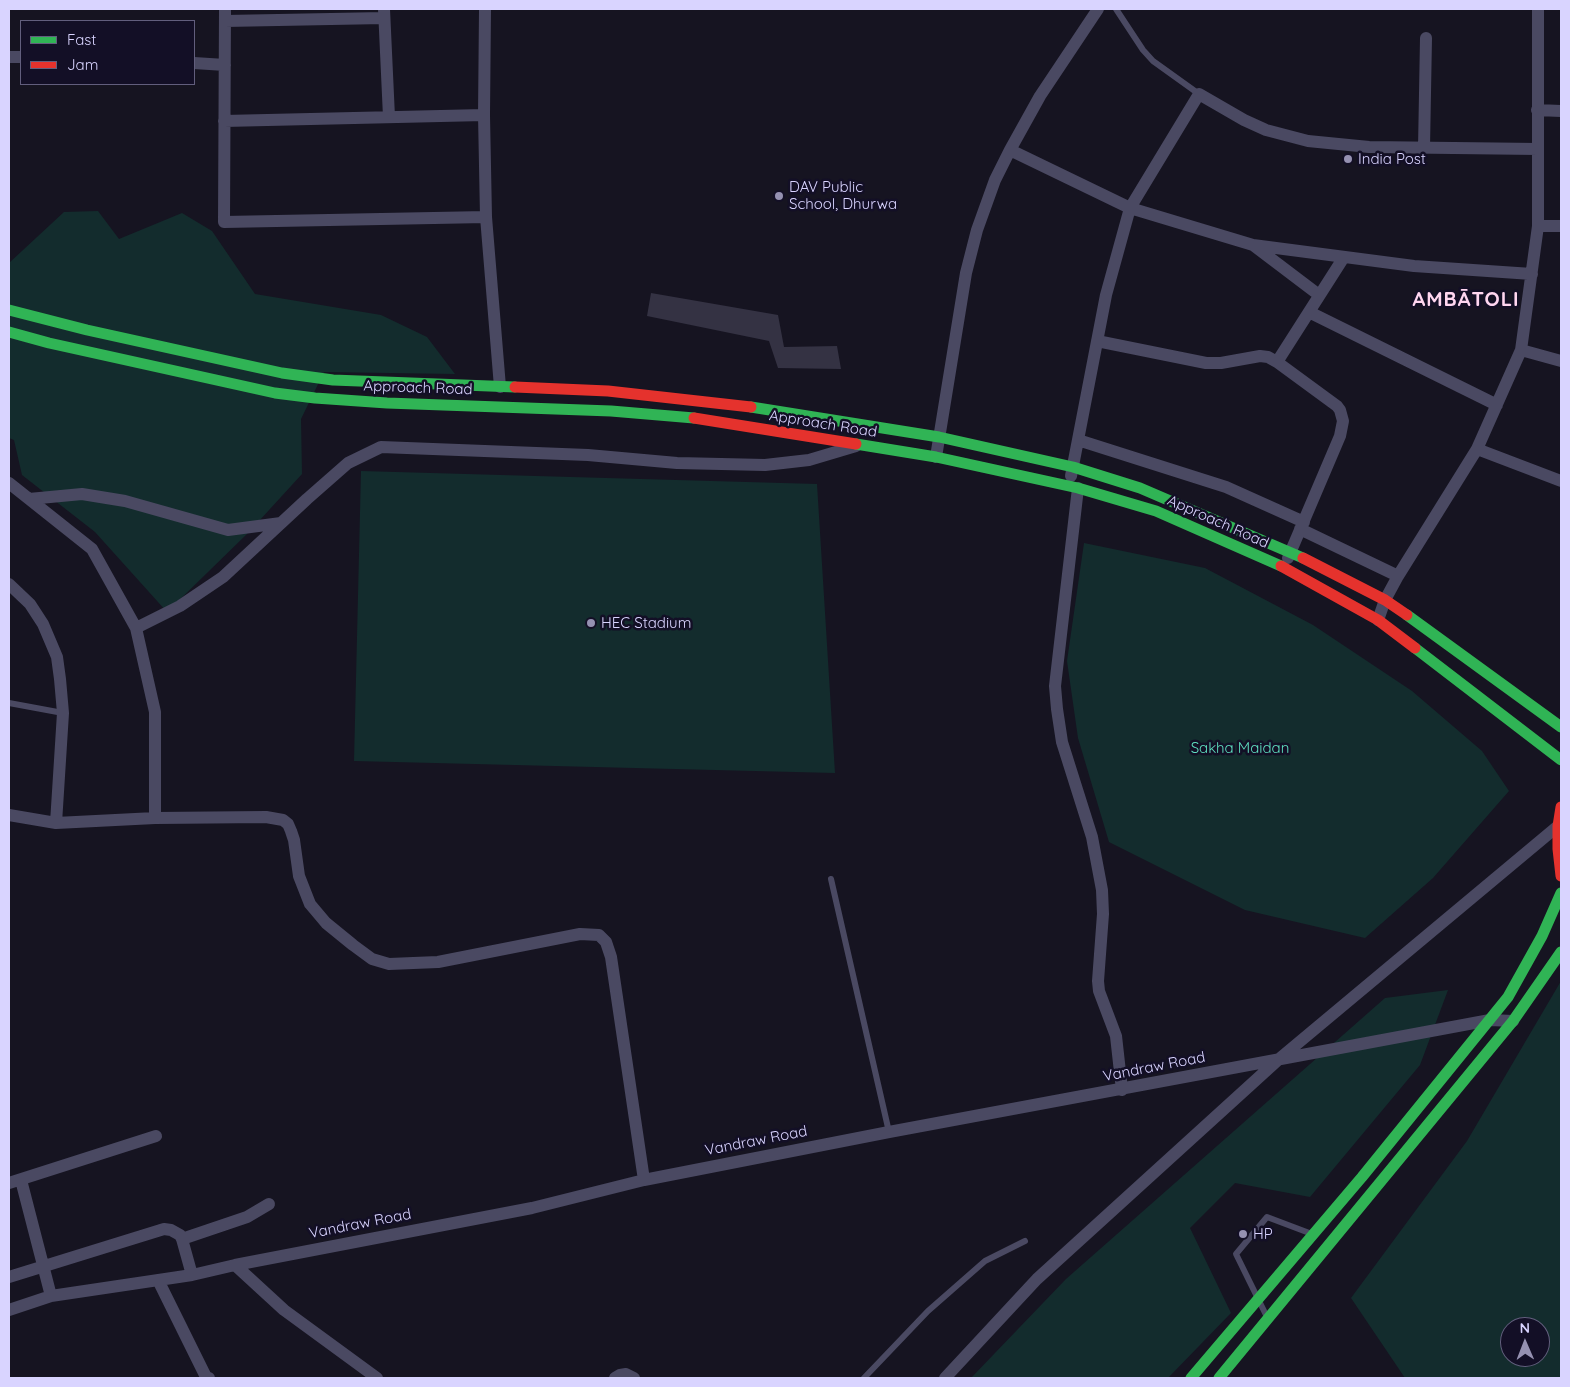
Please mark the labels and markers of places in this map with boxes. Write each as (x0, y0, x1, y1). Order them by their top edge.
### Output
place label: India Post (1358, 150, 1426, 168)
marker: India Post (1342, 153, 1354, 165)
place label: DAV Public School, Dhurwa (789, 178, 897, 213)
marker: DAV Public School, Dhurwa (773, 190, 785, 202)
place label: HEC Stadium (601, 614, 691, 632)
marker: HEC Stadium (585, 617, 597, 629)
place label: HP (1253, 1225, 1273, 1243)
marker: HP (1237, 1228, 1249, 1240)

